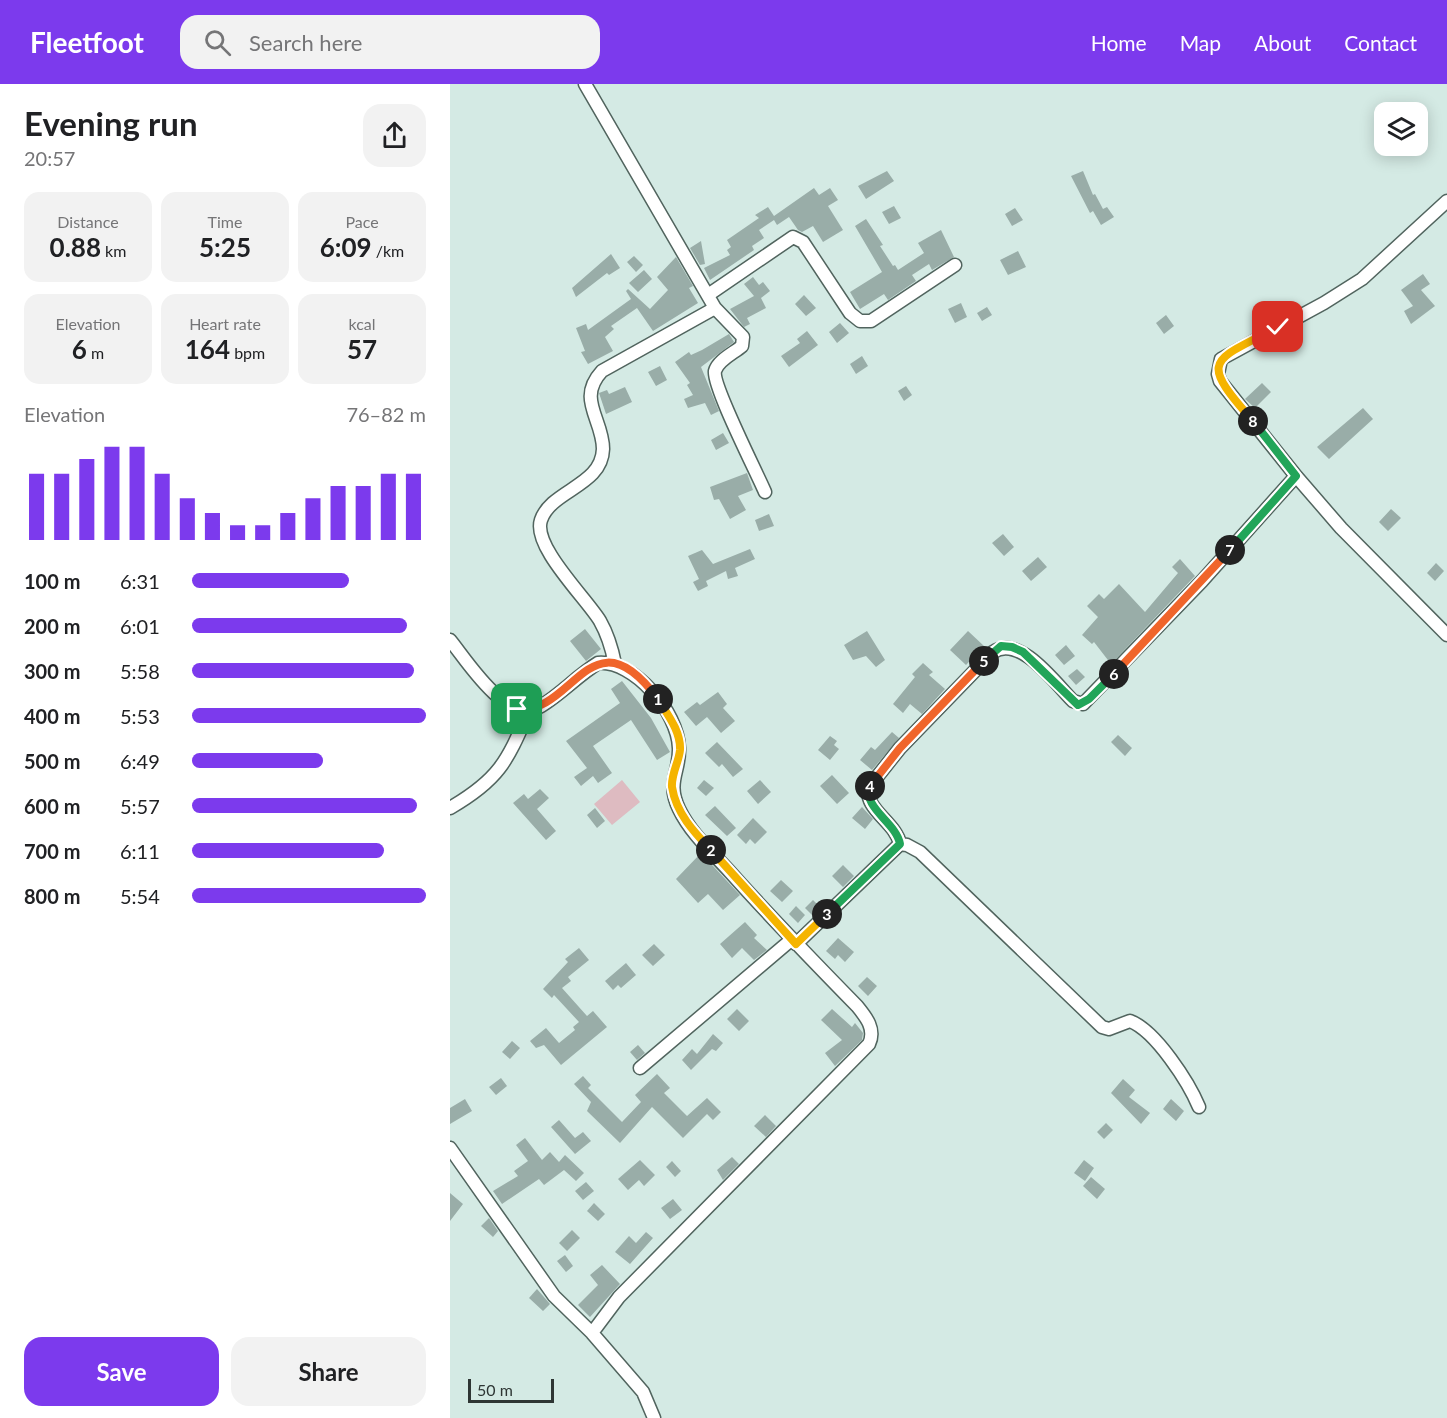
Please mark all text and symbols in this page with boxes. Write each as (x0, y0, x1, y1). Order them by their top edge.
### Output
search box (180, 15, 600, 69)
text: Fleetfoot (30, 25, 144, 59)
icon: search (201, 26, 234, 59)
text: Search here (249, 29, 362, 56)
text: Home (1091, 30, 1147, 55)
text: Map (1180, 30, 1221, 55)
text: About (1254, 30, 1311, 55)
text: Contact (1344, 30, 1417, 55)
map controls (1374, 102, 1428, 156)
button: layers (1374, 102, 1428, 156)
text: Evening run (24, 103, 198, 143)
button: share (363, 104, 426, 167)
text: 20:57 (24, 146, 75, 170)
text: Distance (57, 212, 119, 231)
text: Time (208, 212, 242, 231)
text: Pace (345, 212, 379, 231)
text: 0.88 (50, 231, 101, 263)
text: 5:25 (199, 231, 251, 263)
text: 6:09 (320, 231, 372, 263)
text: km (101, 241, 126, 260)
text: /km (372, 241, 404, 260)
pin (1252, 301, 1303, 352)
icon: check (1261, 310, 1294, 343)
text: Elevation (56, 314, 121, 333)
text: Heart rate (189, 314, 261, 333)
text: kcal (348, 314, 376, 333)
text: 6 (72, 333, 87, 365)
text: 164 (185, 333, 230, 365)
text: 57 (347, 333, 377, 365)
text: m (87, 343, 104, 362)
text: bpm (230, 343, 265, 362)
text: Elevation (24, 402, 105, 426)
text: 76–82 m (346, 402, 426, 426)
pin: 8 (1238, 406, 1268, 436)
text: 8 (1248, 411, 1258, 430)
pin: 7 (1215, 535, 1245, 565)
text: 7 (1225, 540, 1235, 559)
text: 100 m (24, 569, 80, 593)
text: 6:31 (120, 569, 160, 593)
text: 200 m (24, 614, 80, 638)
text: 6:01 (120, 614, 160, 638)
pin: 5 (969, 646, 999, 676)
text: 5 (979, 651, 989, 670)
text: 300 m (24, 659, 80, 683)
text: 5:58 (120, 659, 160, 683)
pin: 6 (1099, 659, 1129, 689)
text: 6 (1109, 664, 1119, 683)
pin (491, 683, 542, 734)
pin: 1 (643, 684, 673, 714)
text: 1 (653, 689, 663, 708)
icon: arrive (500, 692, 533, 725)
text: 400 m (24, 704, 80, 728)
text: 5:53 (120, 704, 160, 728)
text: 500 m (24, 749, 80, 773)
text: 6:49 (120, 749, 160, 773)
pin: 4 (855, 771, 885, 801)
text: 4 (865, 776, 875, 795)
text: 600 m (24, 794, 80, 818)
text: 5:57 (120, 794, 160, 818)
pin: 2 (696, 835, 726, 865)
text: 700 m (24, 839, 80, 863)
text: 6:11 (120, 839, 160, 863)
text: 2 (706, 840, 716, 859)
text: 800 m (24, 884, 80, 908)
text: 5:54 (120, 884, 160, 908)
pin: 3 (812, 899, 842, 929)
text: 3 (822, 904, 832, 923)
button: Save (24, 1337, 219, 1406)
button: Share (231, 1337, 426, 1406)
scale bar (468, 1376, 554, 1404)
text: 50 m (477, 1380, 513, 1399)

